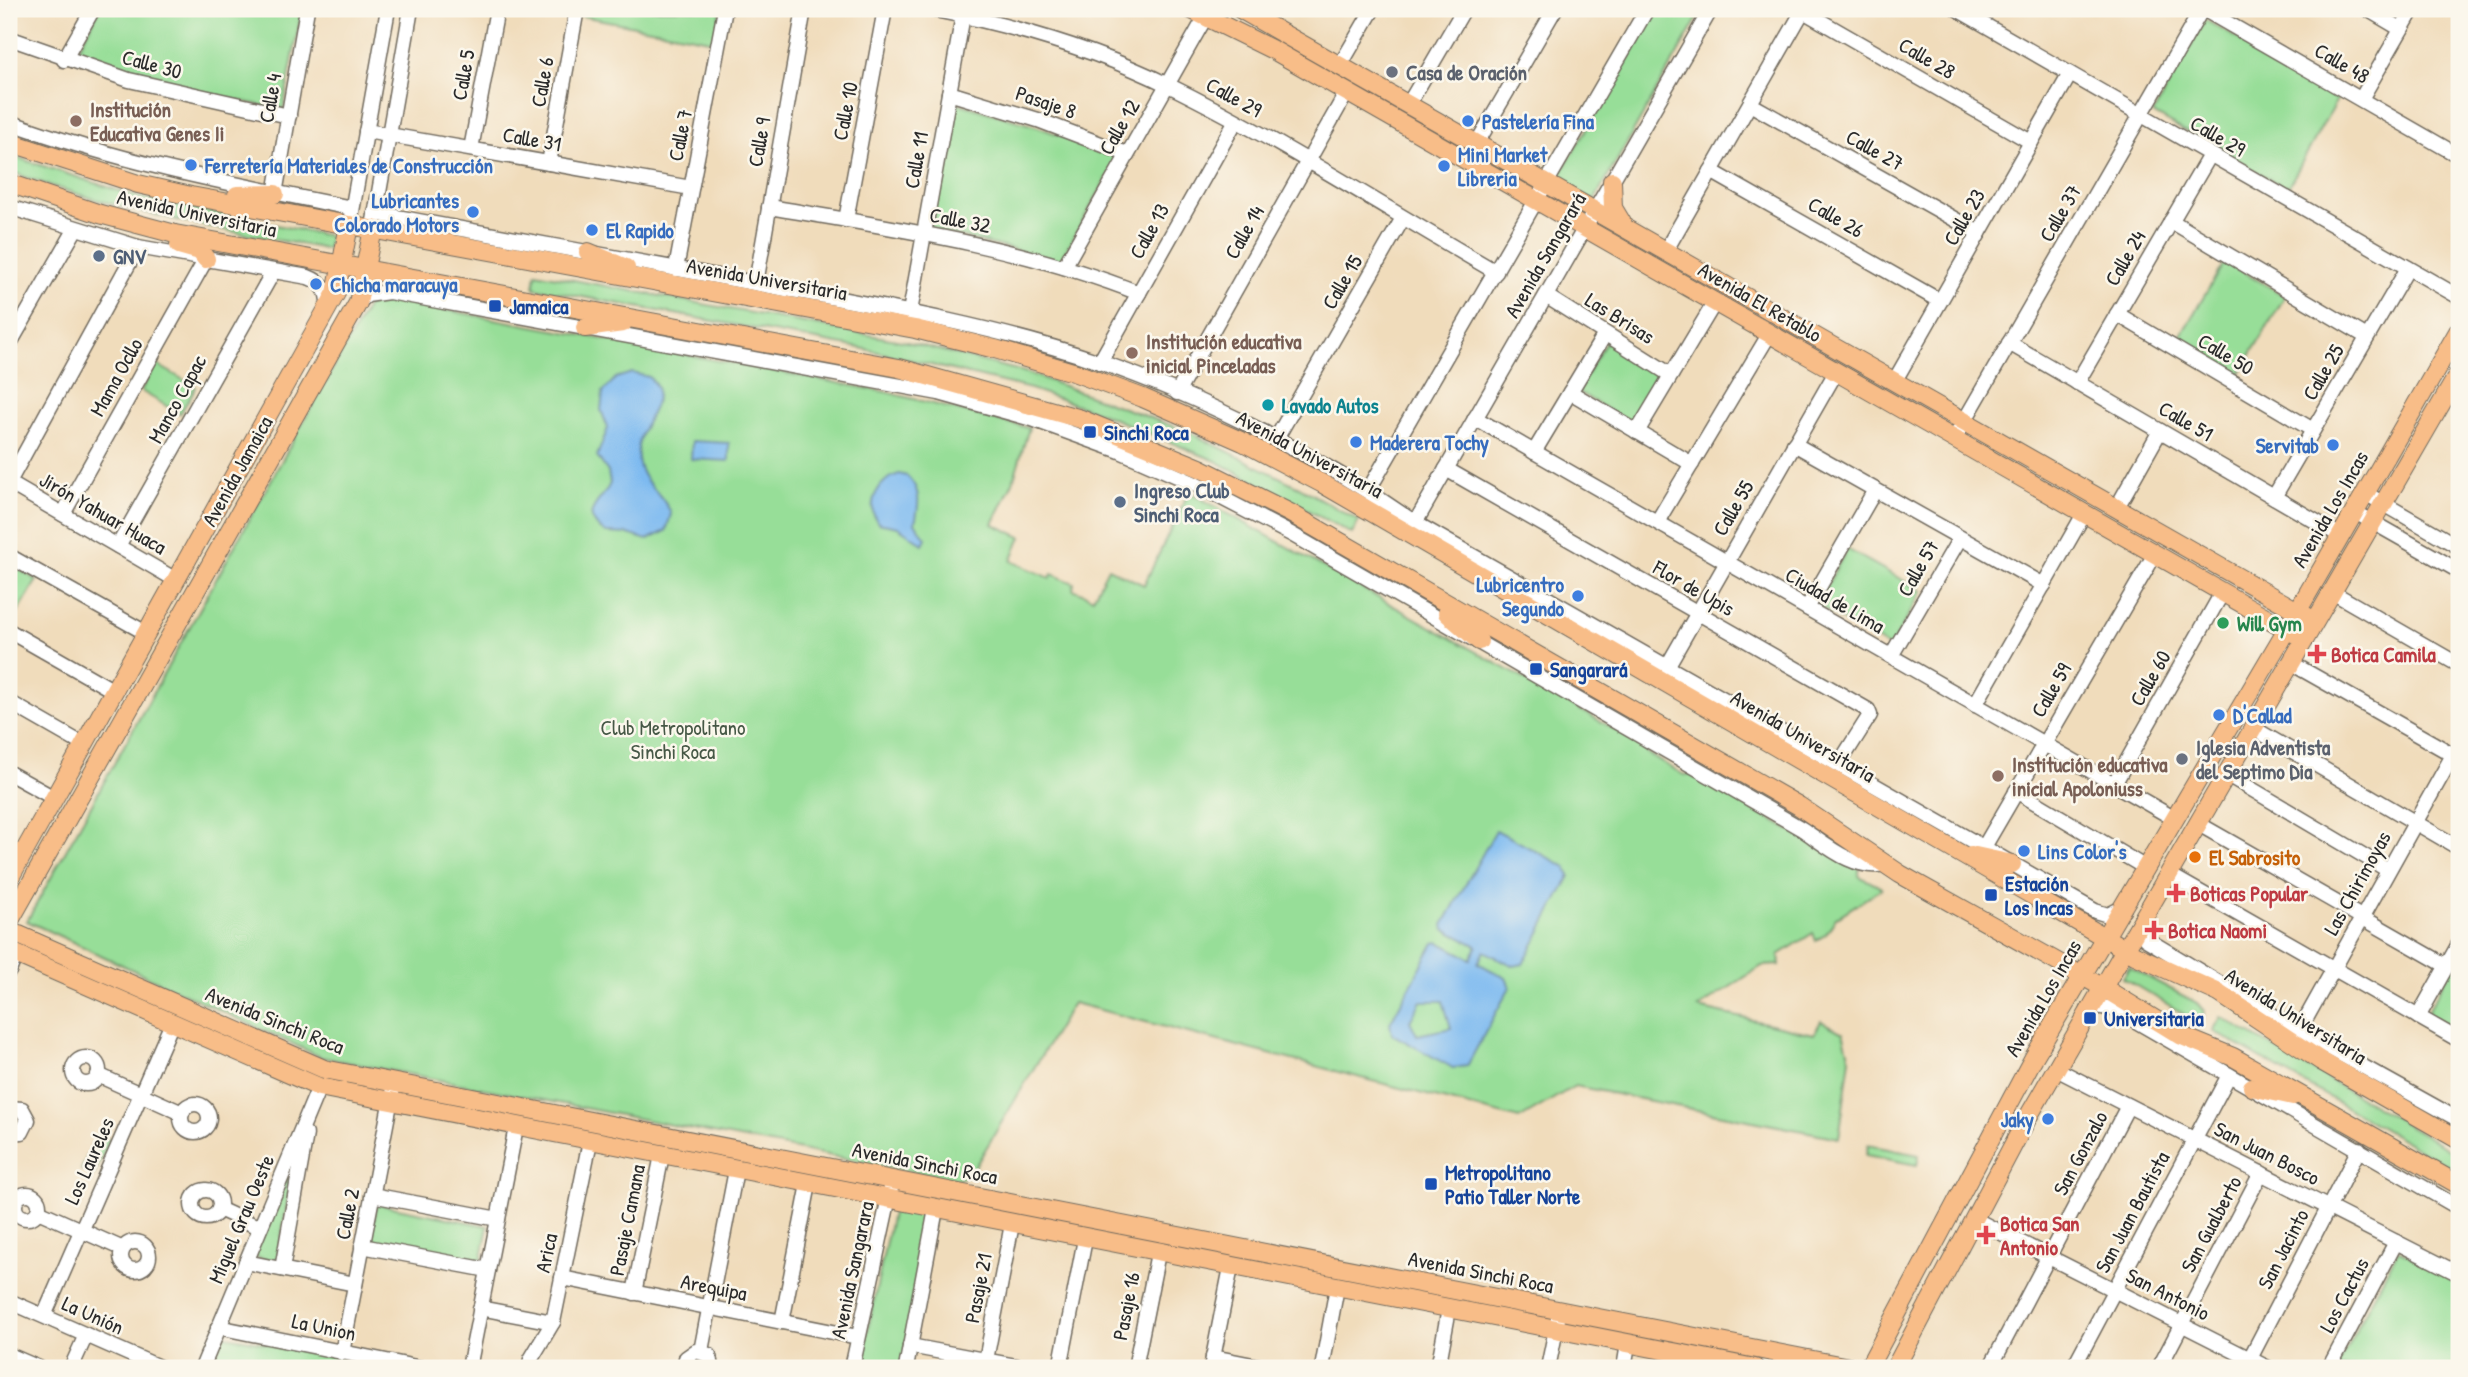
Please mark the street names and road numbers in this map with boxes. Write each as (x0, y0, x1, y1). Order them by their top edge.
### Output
street label: Calle 28 (1893, 30, 1961, 86)
street label: Calle 48 (2309, 36, 2375, 90)
street label: Calle 30 (119, 42, 185, 86)
street label: Calle 5 (444, 47, 482, 103)
street label: Calle 6 (523, 55, 561, 109)
street label: Calle 29 (1201, 70, 1267, 124)
street label: Calle 4 (251, 71, 289, 125)
street label: Pasaje 8 (1012, 78, 1080, 126)
street label: Calle 10 (825, 79, 865, 143)
street label: Calle 12 (1092, 94, 1146, 160)
street label: Calle 7 (661, 107, 699, 163)
street label: Calle 29 (2185, 109, 2251, 164)
street label: Calle 9 (740, 115, 778, 169)
street label: Calle 31 (500, 120, 564, 158)
street label: Calle 27 (1841, 122, 1909, 178)
street label: Calle 11 (897, 129, 935, 191)
street label: Calle 37 (2032, 179, 2088, 247)
street label: Avenida Universitaria (115, 182, 279, 244)
street label: Calle 23 (1936, 183, 1992, 251)
street label: Avenida Sangarará (1497, 187, 1593, 323)
street label: Calle 26 (1803, 189, 1869, 245)
street label: Calle 13 (1122, 198, 1176, 264)
street label: Calle 32 (927, 200, 993, 240)
street label: Calle 14 (1217, 200, 1271, 264)
street label: Calle 24 (2098, 225, 2153, 291)
street label: Calle 15 (1315, 249, 1369, 315)
street label: Avenida Universitaria (685, 251, 849, 307)
street label: Avenida El Retablo (1693, 255, 1827, 349)
street label: Las Brisas (1580, 285, 1660, 351)
street label: Calle 50 (2193, 326, 2259, 382)
street label: Mama Ocllo (83, 333, 149, 421)
street label: Calle 25 (2295, 338, 2351, 406)
street label: Manco Capac (141, 349, 214, 448)
street label: Calle 51 (2153, 394, 2219, 448)
street label: Avenida Universitaria (1232, 403, 1388, 505)
street label: Avenida Jamaica (195, 411, 279, 531)
street label: Avenida Los Incas (2285, 445, 2375, 573)
street label: Jirón Yahuar Huaca (34, 465, 172, 561)
street label: Calle 55 (1706, 475, 1761, 541)
street label: Calle 57 (1890, 534, 1946, 602)
street label: Flor de Upis (1647, 553, 1740, 623)
street label: Ciudad de Lima (1780, 560, 1890, 640)
street label: Calle 60 (2122, 645, 2178, 711)
street label: Calle 59 (2024, 657, 2078, 723)
street label: Avenida Universitaria (1725, 683, 1881, 789)
street label: Las Chirimoyas (2317, 826, 2397, 940)
street label: Avenida Los Incas (1998, 934, 2088, 1062)
street label: Avenida Universitaria (2219, 961, 2373, 1071)
street label: Avenida Sinchi Roca (201, 979, 349, 1061)
street label: San Gonzalo (2046, 1106, 2114, 1200)
street label: Los Laureles (57, 1113, 121, 1209)
street label: San Juan Bosco (2209, 1114, 2325, 1192)
street label: Avenida Sinchi Roca (850, 1135, 1000, 1191)
street label: San Juan Bautista (2088, 1146, 2176, 1278)
street label: Miguel Grau Oeste (201, 1150, 281, 1288)
street label: Pasaje Camana (602, 1162, 652, 1278)
street label: San Gualberto (2173, 1171, 2249, 1277)
street label: Calle 2 (328, 1186, 366, 1242)
street label: Avenida Sangarara (823, 1198, 881, 1342)
street label: San Jacinto (2251, 1204, 2315, 1294)
street label: Arica (528, 1231, 564, 1275)
street label: Avenida Sinchi Roca (1406, 1244, 1556, 1300)
street label: Pasaje 21 (957, 1251, 999, 1325)
street label: Los Cactus (2312, 1253, 2376, 1337)
street label: San Antonio (2121, 1261, 2215, 1327)
street label: Arequipa (678, 1266, 750, 1308)
street label: Pasaje 16 (1105, 1269, 1147, 1343)
street label: La Unión (58, 1289, 128, 1341)
street label: La Union (289, 1306, 359, 1348)

